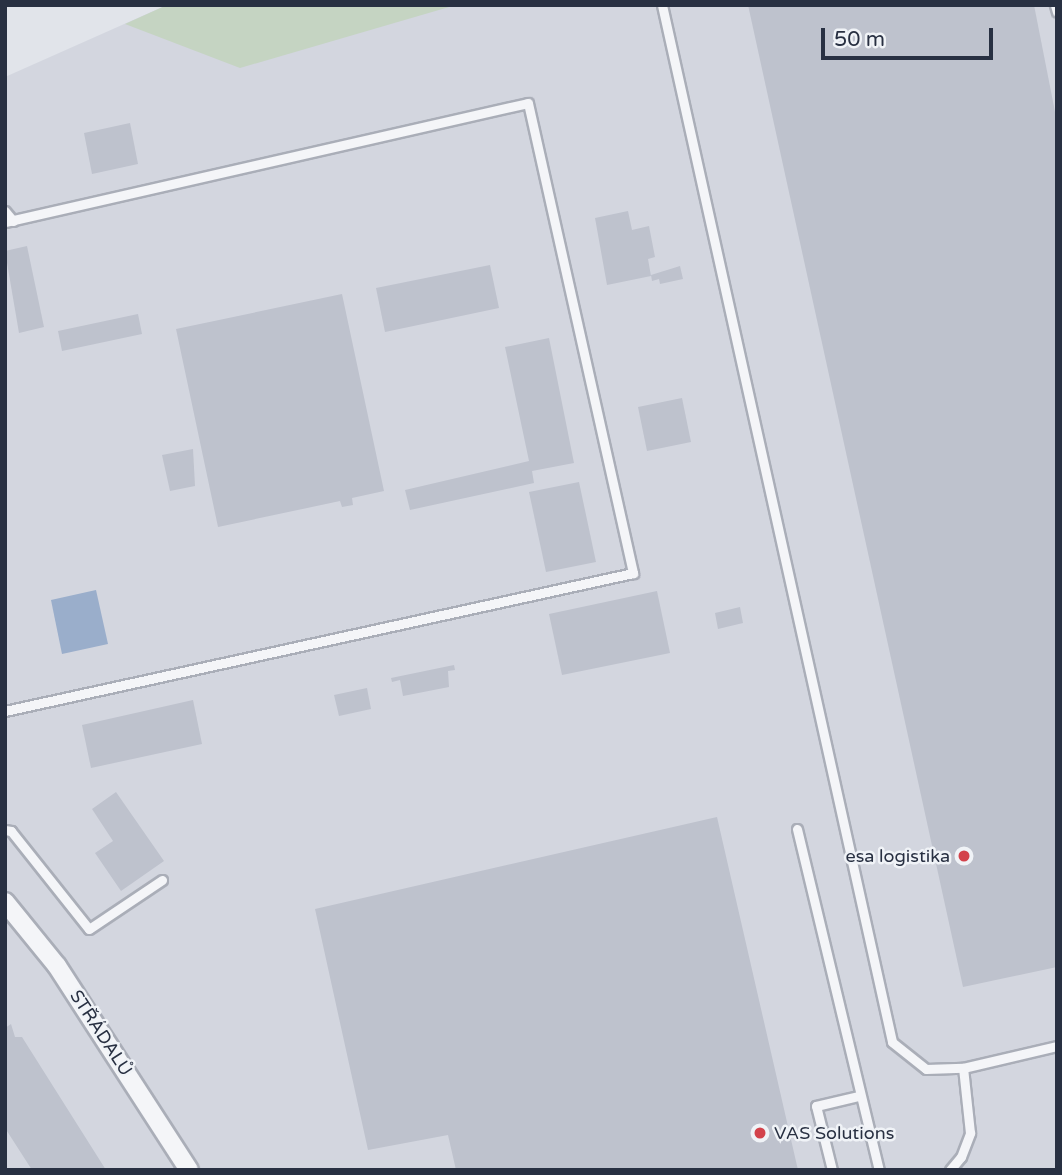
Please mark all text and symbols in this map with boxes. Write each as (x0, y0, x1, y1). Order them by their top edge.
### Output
scale bar (824, 14, 996, 58)
text: 50 m (834, 27, 885, 52)
place label: esa logistika (845, 845, 950, 867)
marker: esa logistika (956, 848, 972, 864)
street label: STŘÁDALŮ (65, 986, 137, 1080)
place label: VAS Solutions (774, 1122, 894, 1144)
marker: VAS Solutions (752, 1125, 768, 1141)

